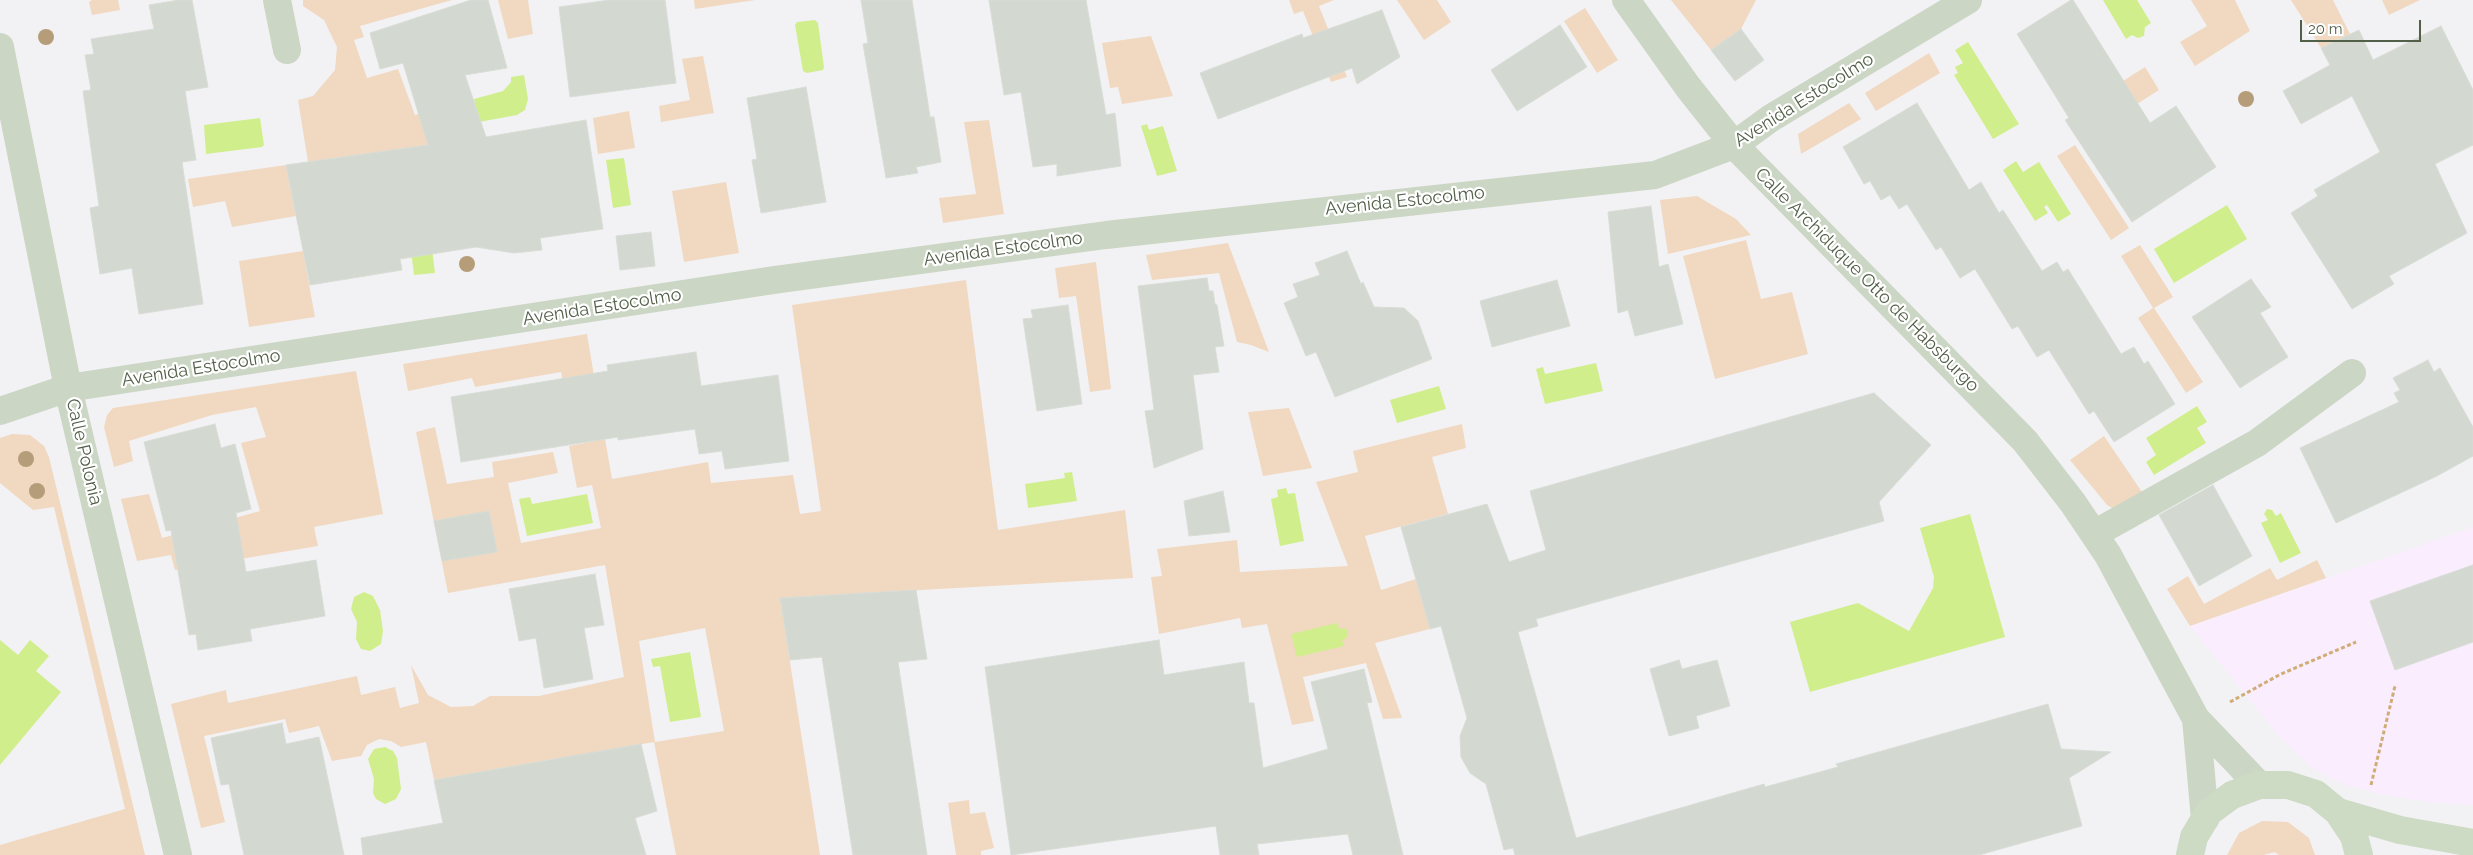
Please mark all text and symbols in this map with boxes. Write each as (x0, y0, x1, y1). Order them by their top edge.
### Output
scale bar (2303, 10, 2424, 42)
text: 20 m (2308, 20, 2343, 38)
street label: Avenida Estocolmo (1730, 48, 1878, 152)
street label: Calle Archiduque Otto de Habsburgo (1750, 163, 1984, 397)
street label: Avenida Estocolmo (1324, 182, 1486, 220)
street label: Avenida Estocolmo (922, 227, 1084, 271)
street label: Avenida Estocolmo (521, 284, 683, 330)
street label: Avenida Estocolmo (120, 345, 282, 391)
street label: Calle Polonia (61, 397, 107, 507)

